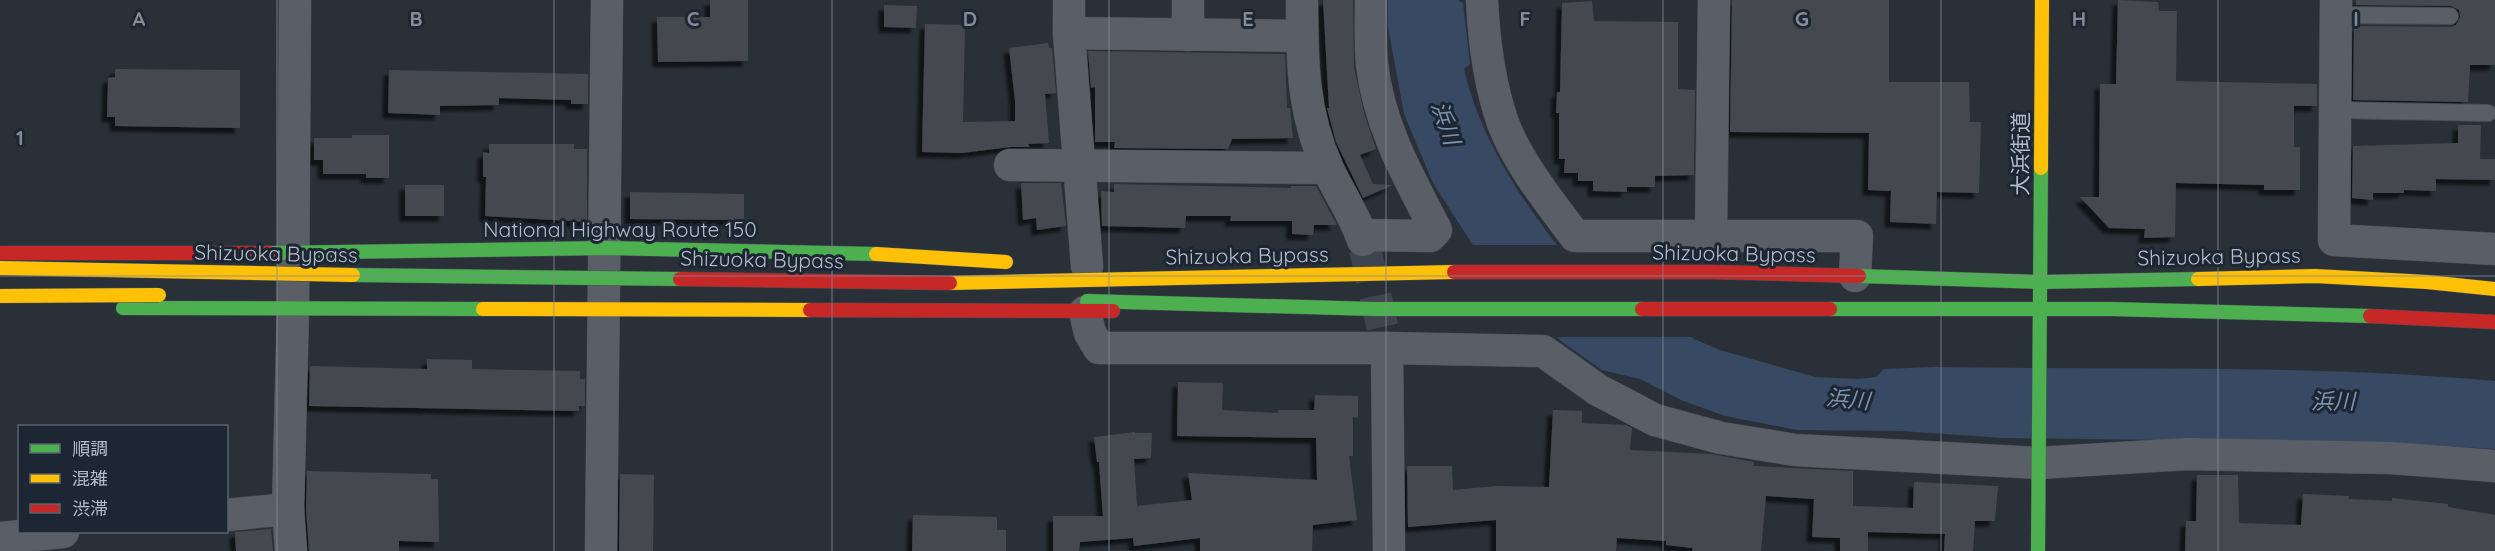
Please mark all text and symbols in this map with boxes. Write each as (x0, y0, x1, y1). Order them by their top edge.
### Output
text: A (133, 6, 146, 31)
text: B (409, 6, 423, 31)
text: C (687, 6, 700, 31)
text: D (963, 6, 977, 31)
text: E (1242, 6, 1254, 31)
text: F (1519, 6, 1531, 31)
text: G (1795, 6, 1809, 31)
text: H (2072, 6, 2086, 31)
text: I (2353, 6, 2359, 31)
water label: 浜川 (1426, 98, 1467, 150)
street label: 大浜街道 (2007, 112, 2033, 196)
text: 1 (16, 125, 24, 150)
street label: National Highway Route 150 (483, 216, 757, 242)
street label: Shizuoka Bypass (194, 239, 358, 267)
street label: Shizuoka Bypass (1652, 239, 1816, 267)
street label: Shizuoka Bypass (1165, 241, 1329, 269)
street label: Shizuoka Bypass (2137, 242, 2301, 270)
street label: Shizuoka Bypass (680, 245, 844, 273)
water label: 浜川 (1825, 383, 1873, 415)
water label: 浜川 (2311, 387, 2357, 415)
legend (18, 425, 228, 533)
text: 順調 (72, 437, 108, 460)
text: 混雑 (72, 467, 108, 490)
text: 渋滞 (72, 497, 108, 520)

